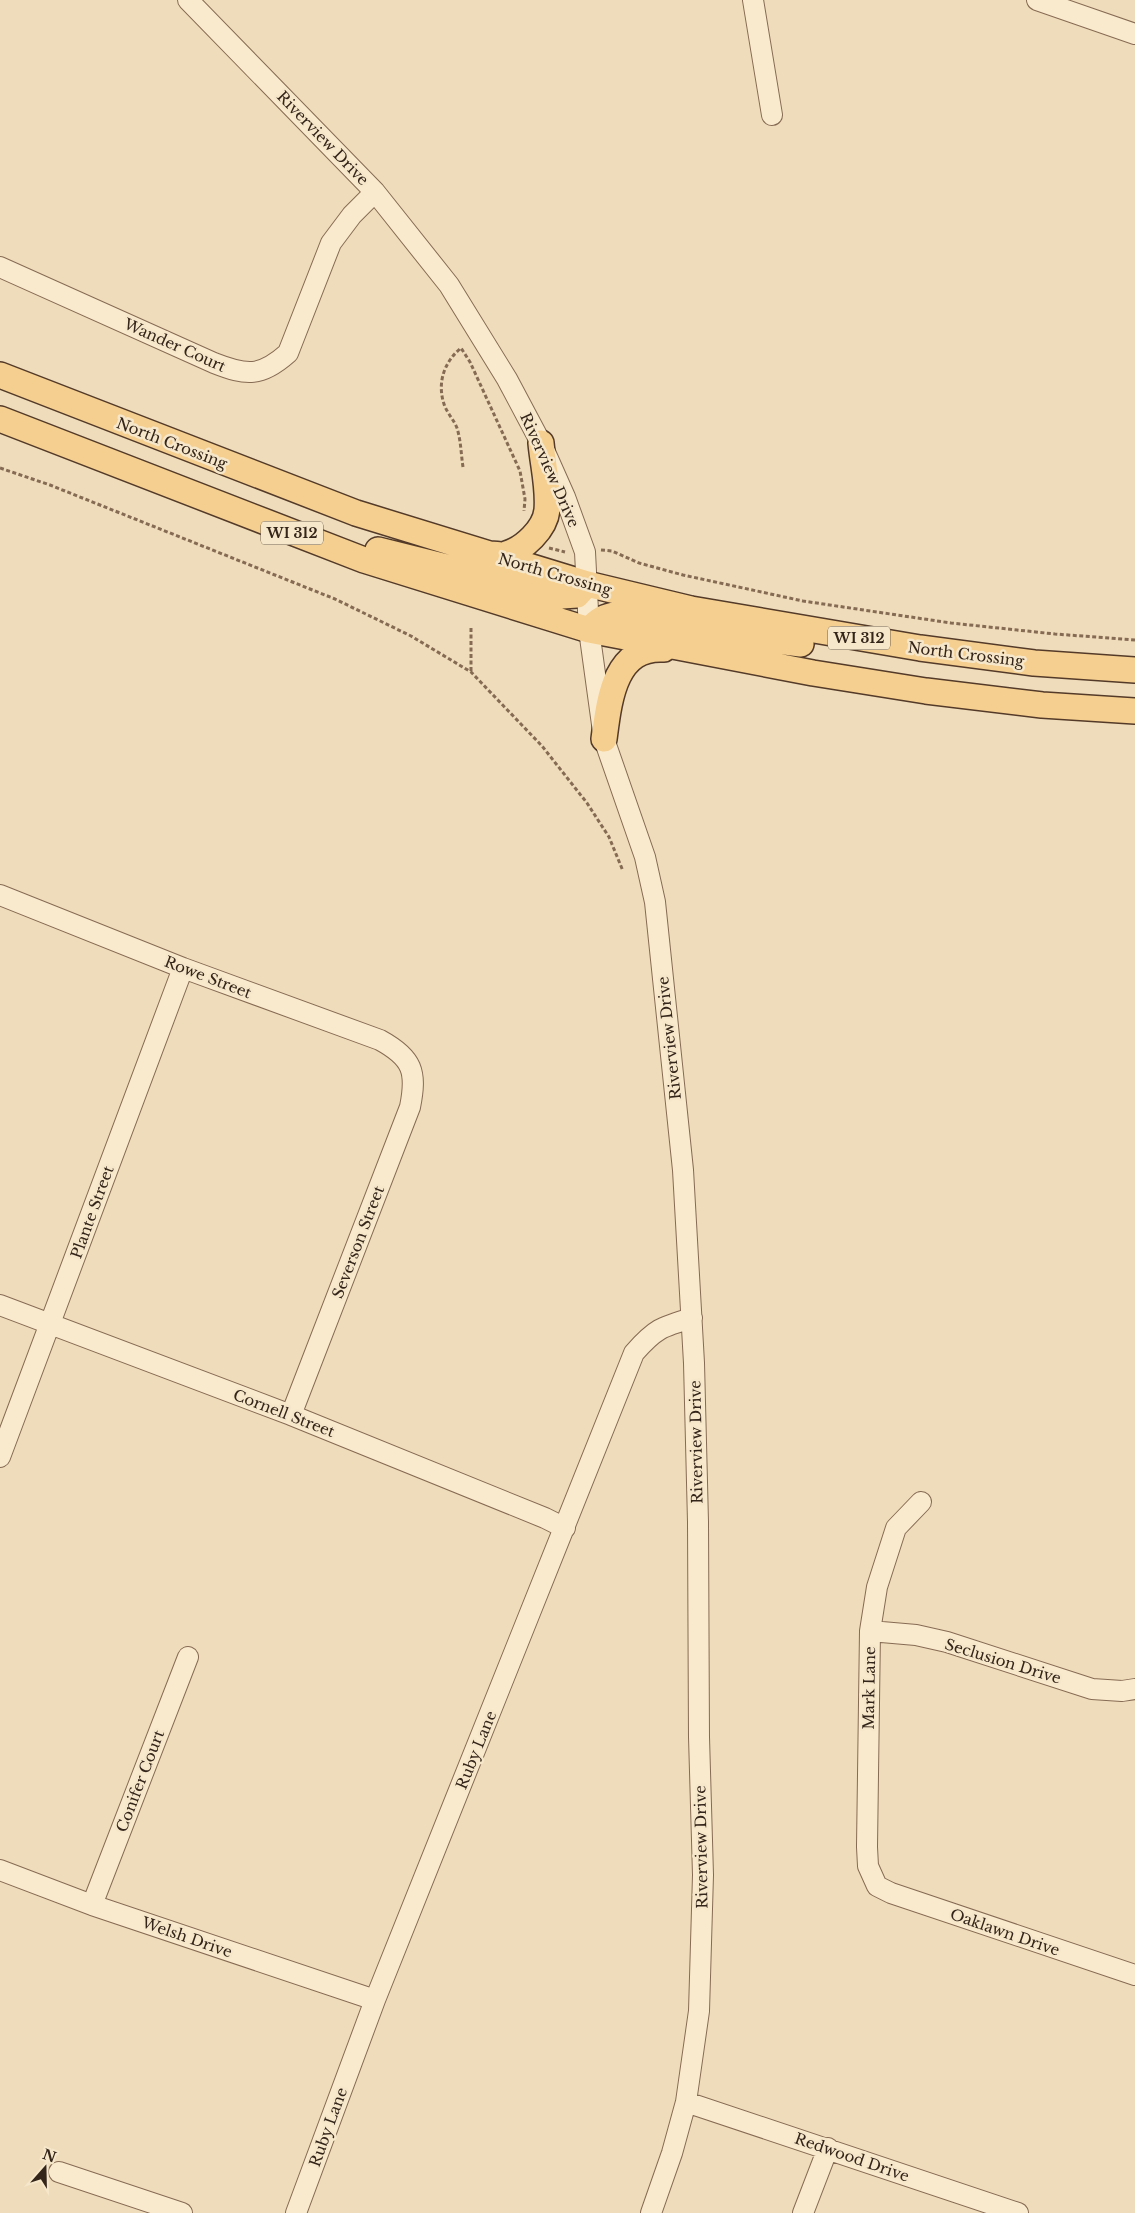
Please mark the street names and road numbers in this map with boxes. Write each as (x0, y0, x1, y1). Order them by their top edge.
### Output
street label: Riverview Drive (273, 87, 373, 189)
street label: Wander Court (120, 314, 229, 376)
street label: Riverview Drive (516, 410, 584, 530)
street label: North Crossing (114, 413, 231, 473)
road number: WI 312 (261, 522, 323, 544)
street label: North Crossing (496, 549, 615, 600)
road number: WI 312 (828, 626, 890, 650)
street label: North Crossing (907, 637, 1026, 671)
street label: Rowe Street (162, 952, 255, 1002)
street label: Riverview Drive (653, 976, 685, 1100)
street label: Plante Street (66, 1163, 118, 1261)
street label: Severson Street (328, 1183, 388, 1301)
street label: Riverview Drive (685, 1380, 707, 1504)
street label: Cornell Street (231, 1385, 338, 1441)
street label: Seclusion Drive (943, 1634, 1063, 1688)
street label: Mark Lane (859, 1646, 879, 1730)
street label: Ruby Lane (452, 1708, 500, 1792)
street label: Conifer Court (112, 1727, 168, 1835)
street label: Riverview Drive (690, 1785, 712, 1909)
street label: Oaklawn Drive (948, 1904, 1062, 1960)
street label: Welsh Drive (138, 1912, 235, 1961)
street label: Ruby Lane (305, 2085, 351, 2169)
street label: Redwood Drive (792, 2129, 912, 2185)

